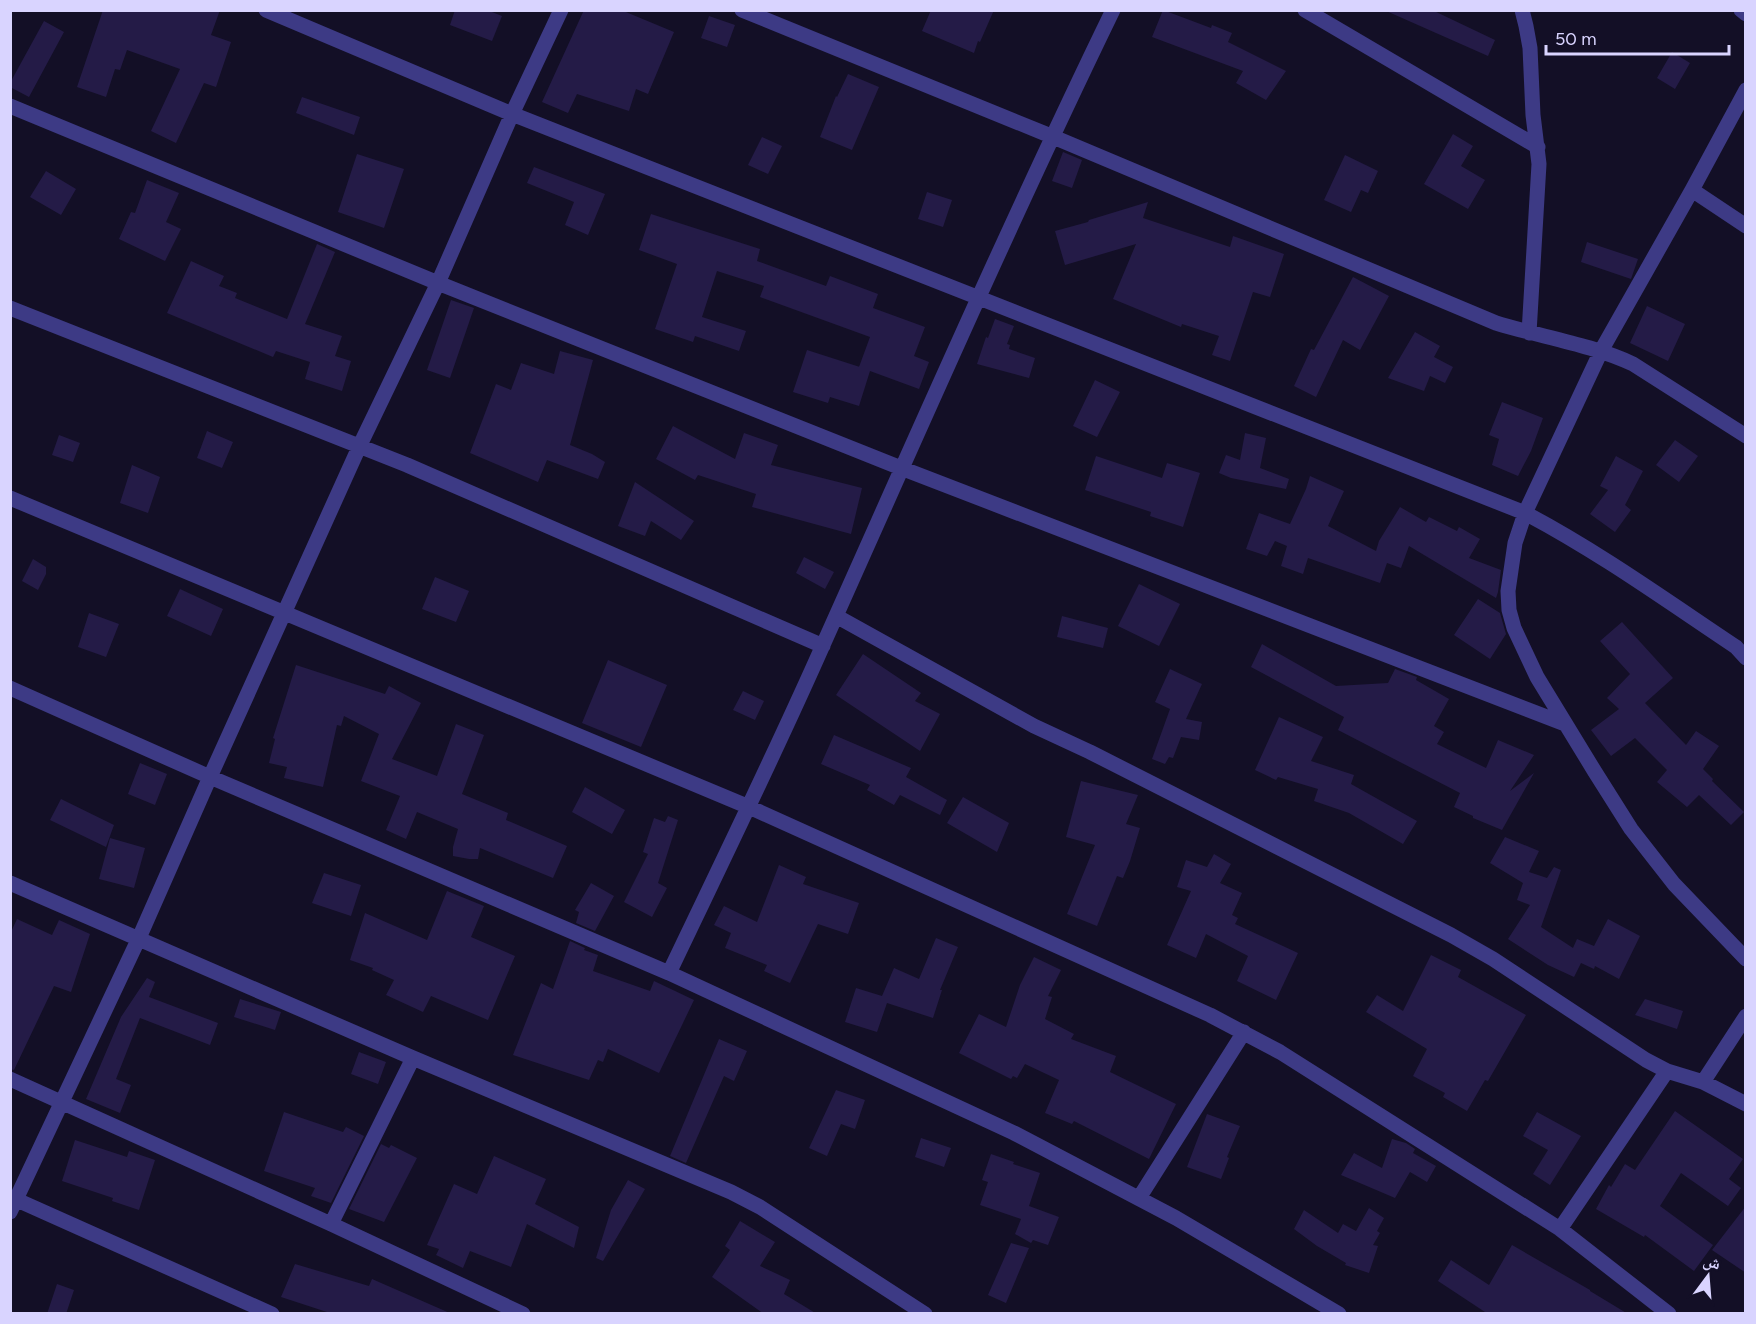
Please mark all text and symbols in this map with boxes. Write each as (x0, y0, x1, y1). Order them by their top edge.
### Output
scale bar (1546, 18, 1729, 56)
text: 50 m (1555, 28, 1597, 50)
north arrow (1678, 1246, 1738, 1306)
text: ش (1701, 1251, 1723, 1274)

